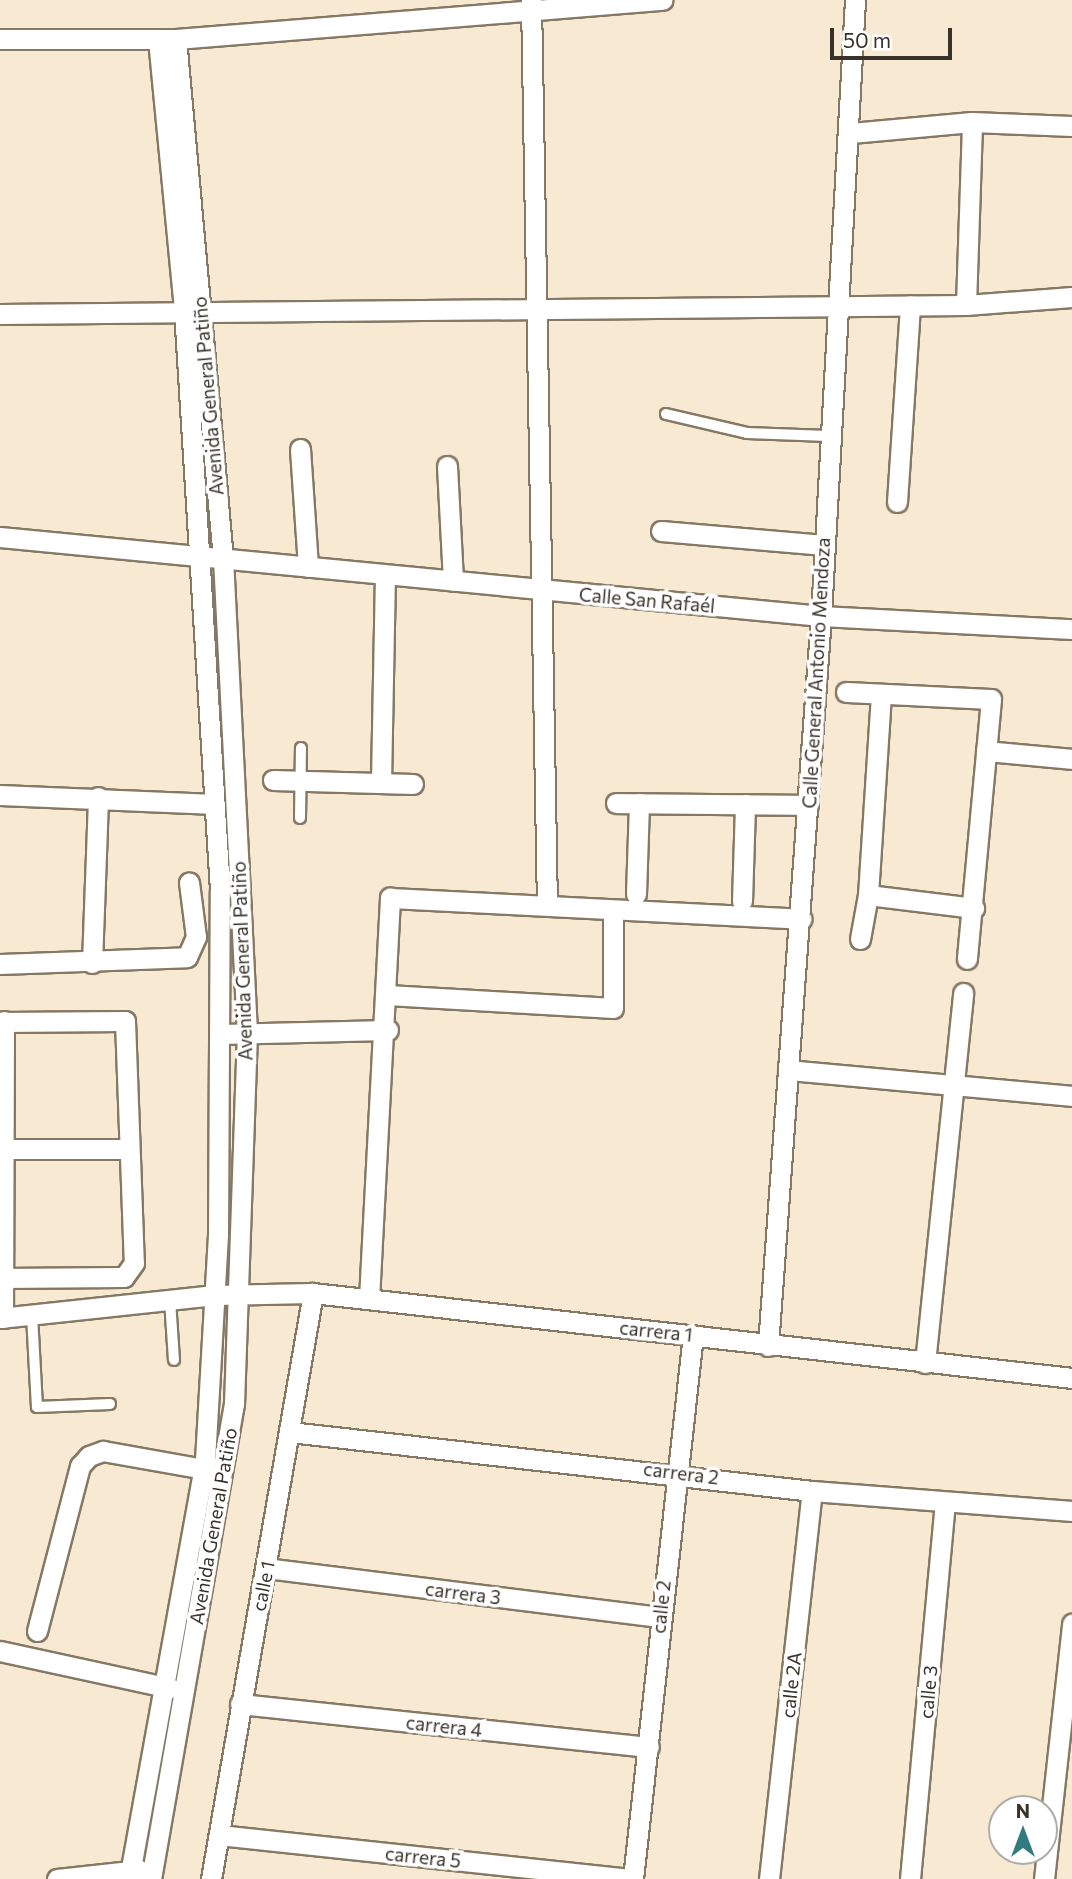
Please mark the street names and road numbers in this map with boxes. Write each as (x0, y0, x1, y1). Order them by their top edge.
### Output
street label: Avenida General Patiño (188, 296, 228, 496)
street label: Calle General Antonio Mendoza (798, 537, 834, 809)
street label: Calle San Rafaél (578, 583, 716, 617)
street label: Avenida General Patiño (227, 861, 257, 1061)
street label: carrera 1 (618, 1316, 694, 1346)
street label: Avenida General Patiño (184, 1426, 242, 1626)
street label: carrera 2 (642, 1457, 720, 1489)
street label: calle 1 (247, 1559, 279, 1613)
street label: carrera 3 (424, 1577, 502, 1609)
street label: calle 2 (647, 1579, 675, 1635)
street label: calle 2A (776, 1651, 806, 1719)
street label: calle 3 (914, 1664, 942, 1720)
street label: carrera 4 (405, 1711, 483, 1741)
street label: carrera 5 (384, 1842, 462, 1872)

